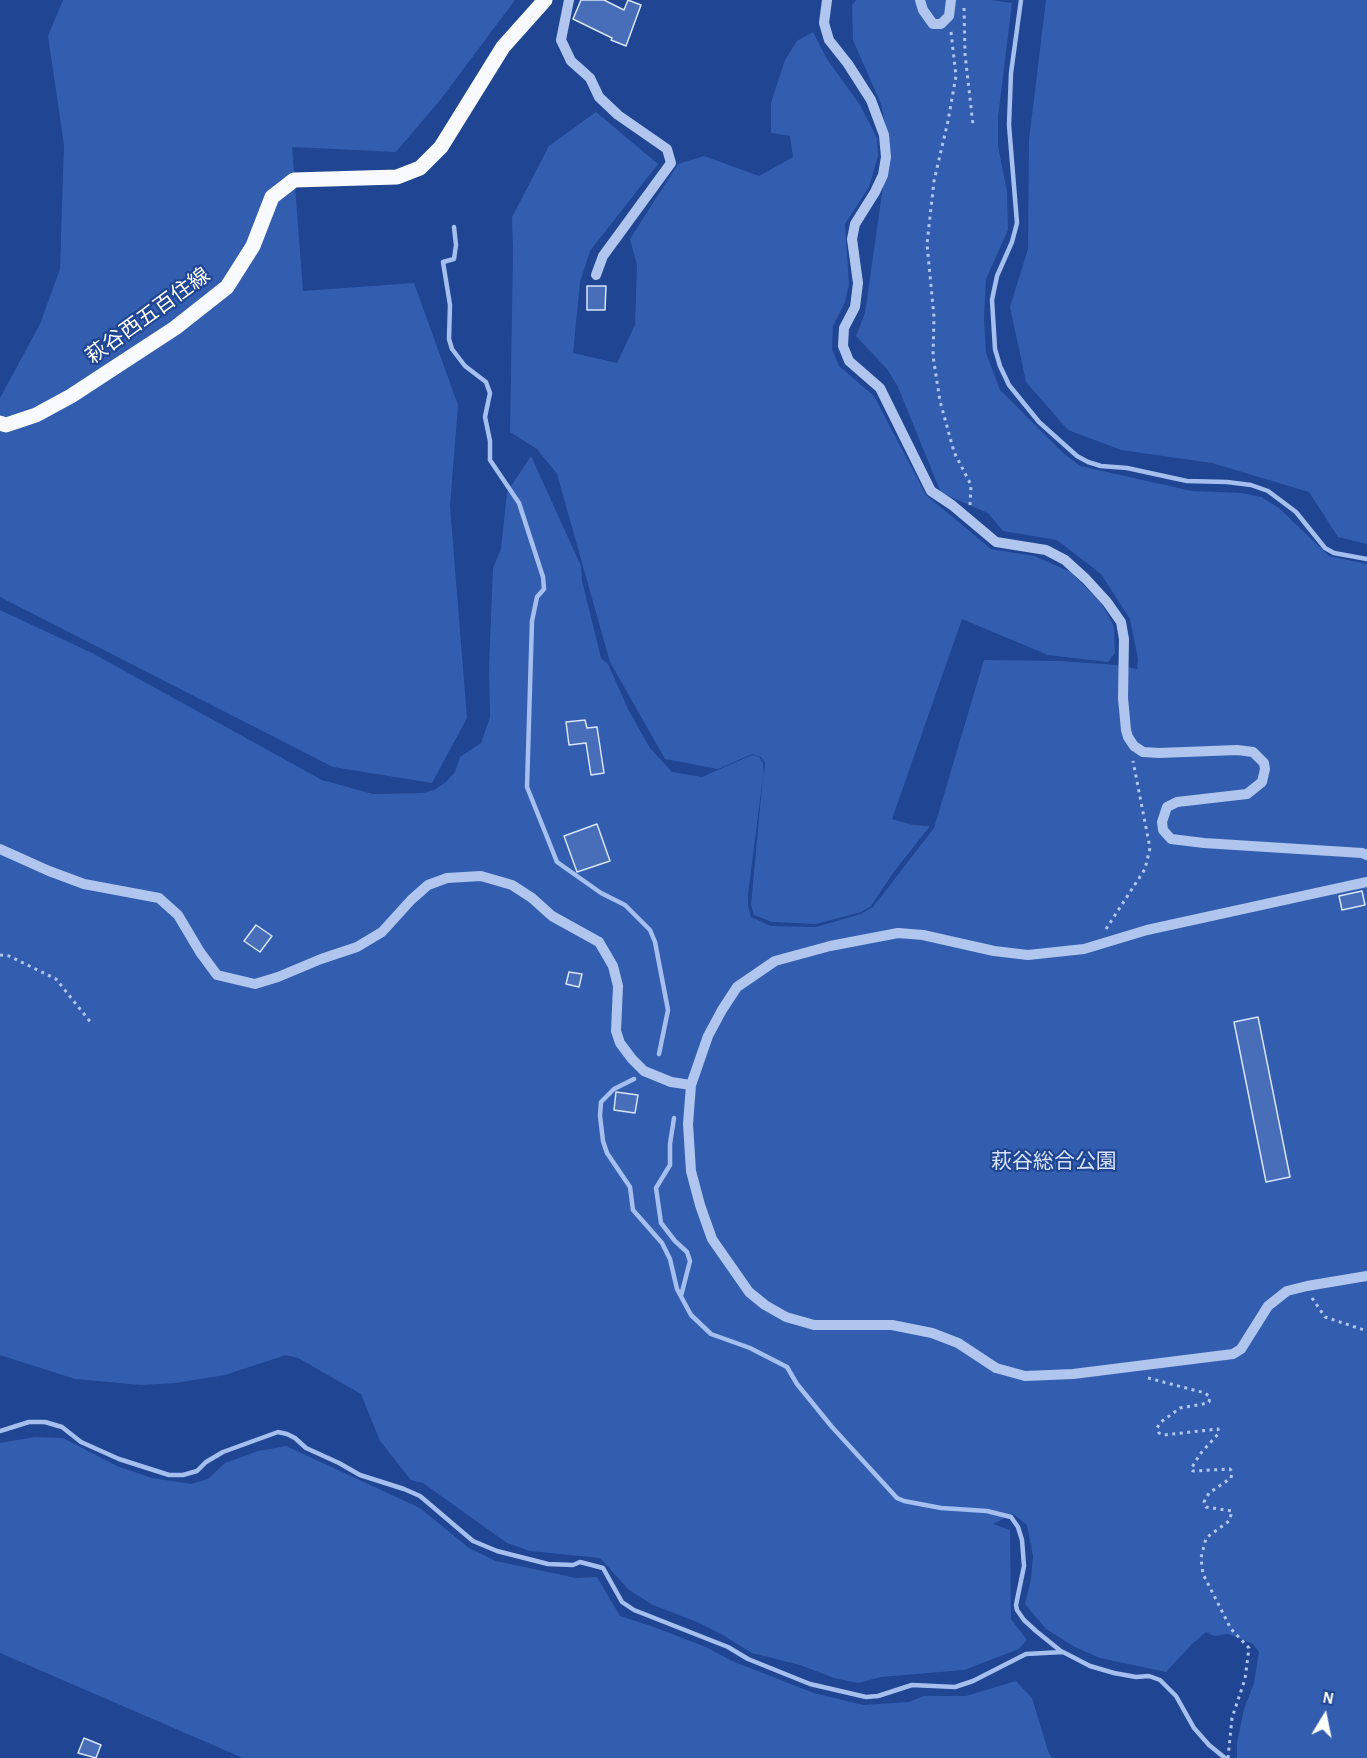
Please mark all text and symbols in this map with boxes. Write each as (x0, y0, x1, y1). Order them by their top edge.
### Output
street label: 萩谷西五百住線 (81, 263, 215, 369)
park label: 萩谷総合公園 (991, 1149, 1117, 1175)
north arrow (1295, 1686, 1355, 1746)
text: N (1321, 1689, 1335, 1707)

